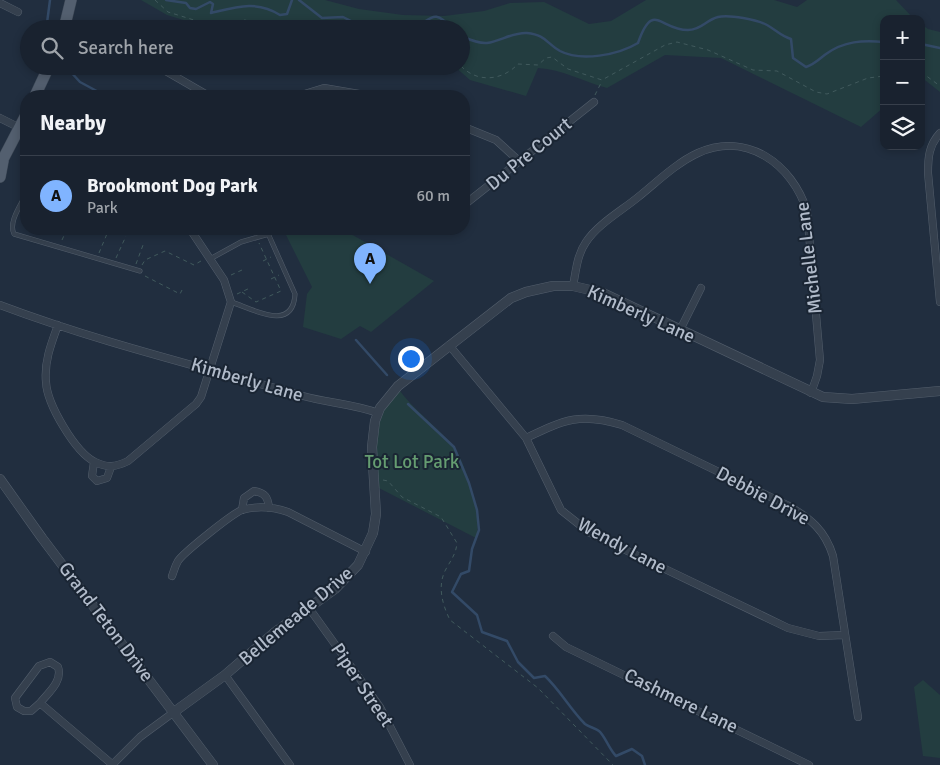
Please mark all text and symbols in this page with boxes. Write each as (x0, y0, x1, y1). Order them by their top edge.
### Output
map controls (880, 15, 925, 150)
button: + (880, 15, 925, 60)
search box (20, 20, 470, 75)
icon: search (38, 34, 66, 62)
text: Search here (78, 36, 174, 60)
button: − (880, 60, 925, 105)
button: layers (880, 105, 925, 150)
text: Nearby (40, 110, 106, 136)
street label: Du Pre Court (481, 112, 577, 196)
text: Brookmont Dog Park (87, 174, 258, 198)
text: A (51, 186, 61, 206)
text: 60 m (416, 186, 450, 206)
text: Park (87, 198, 118, 218)
street label: Michelle Lane (790, 200, 828, 316)
pin: A (354, 243, 386, 284)
street label: Kimberly Lane (583, 279, 699, 349)
your location (398, 346, 424, 372)
street label: Kimberly Lane (188, 353, 306, 407)
park label: Tot Lot Park (365, 450, 460, 474)
street label: Debbie Drive (712, 461, 814, 531)
street label: Wendy Lane (573, 512, 671, 580)
street label: Grand Teton Drive (53, 557, 159, 687)
street label: Bellemeade Drive (234, 561, 358, 671)
street label: Piper Street (325, 638, 399, 732)
street label: Cashmere Lane (620, 663, 742, 739)

